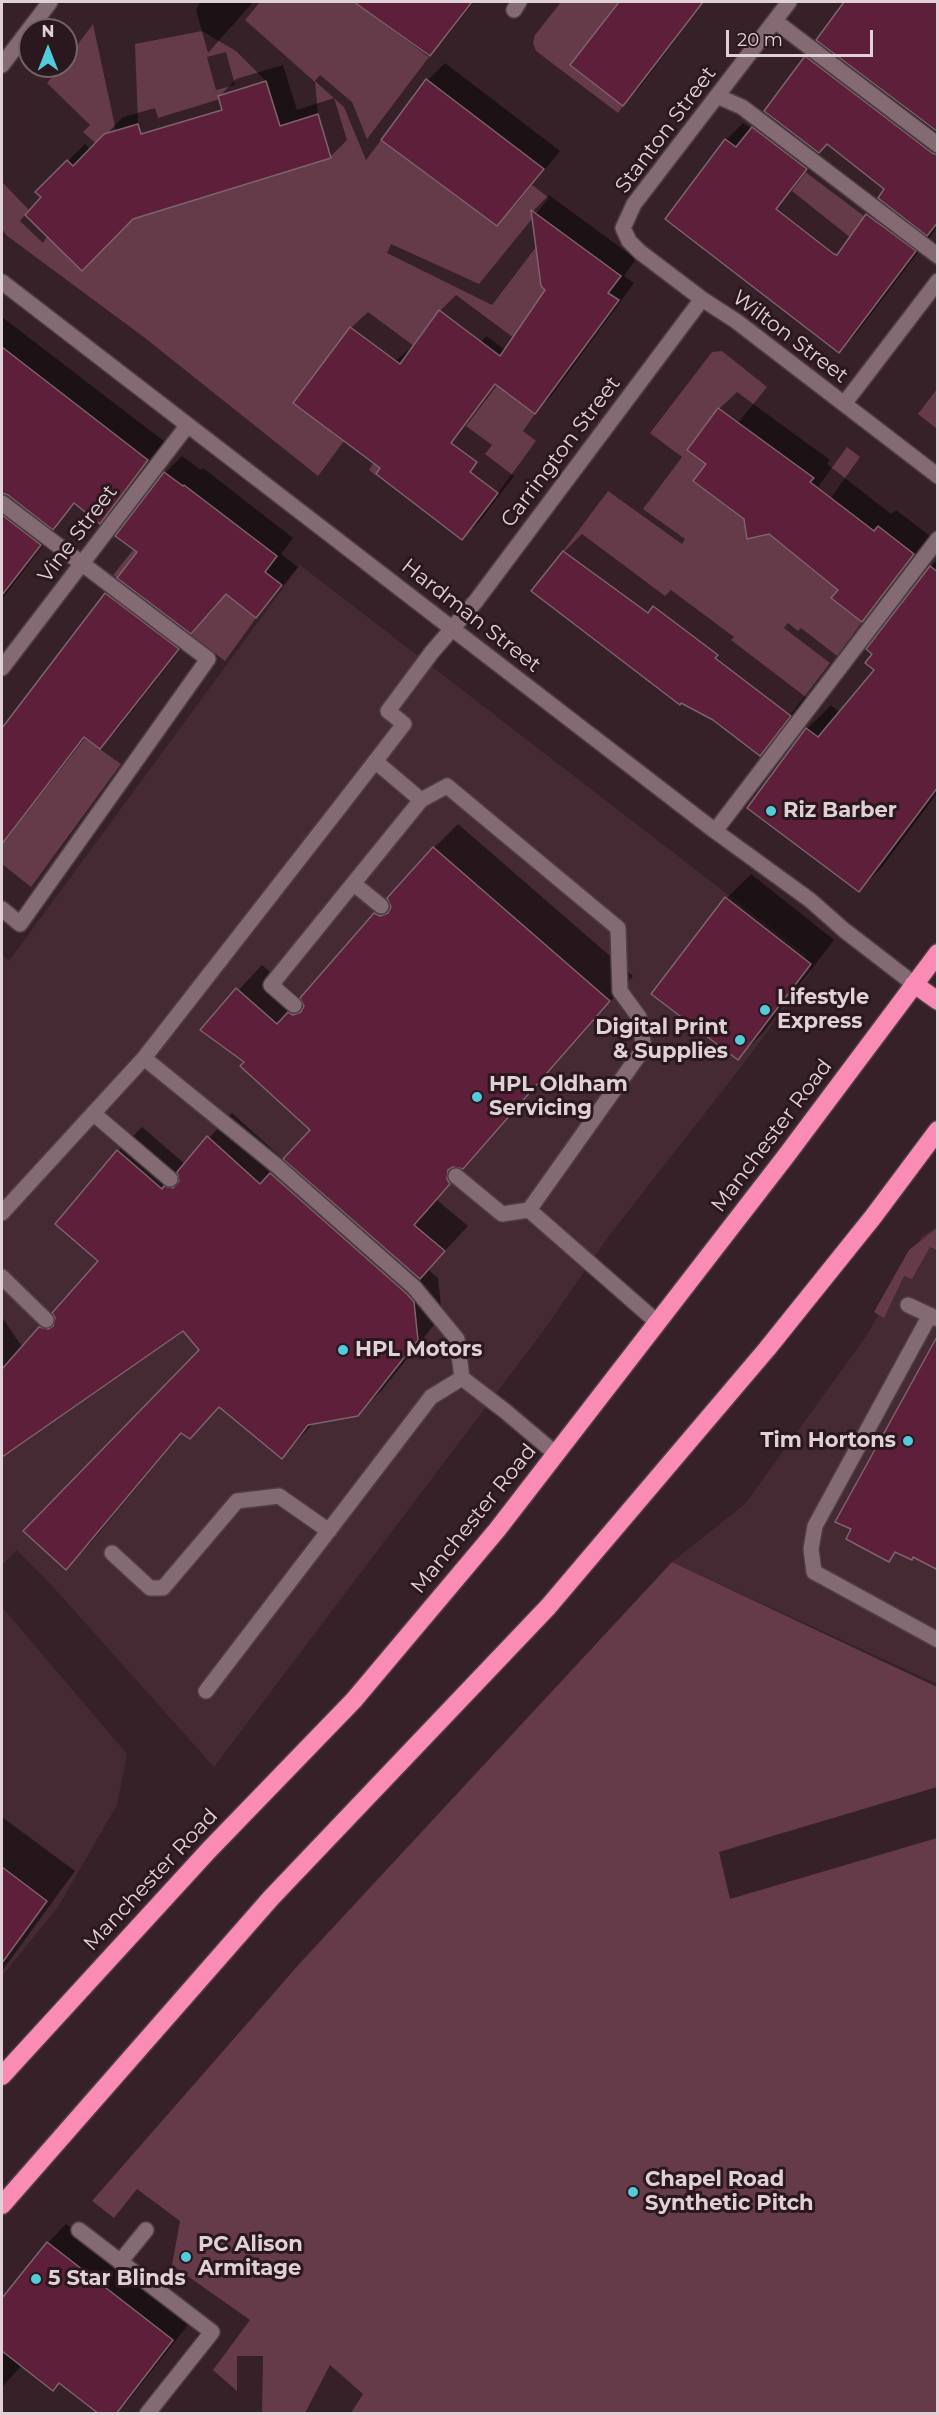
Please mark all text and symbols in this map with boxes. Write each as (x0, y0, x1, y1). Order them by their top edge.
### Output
north arrow (18, 18, 78, 78)
scale bar (729, 18, 876, 56)
text: N (42, 22, 54, 41)
text: 20 m (737, 29, 783, 51)
street label: Stanton Street (610, 62, 722, 198)
street label: Wilton Street (727, 285, 853, 389)
street label: Carrington Street (496, 372, 626, 532)
street label: Vine Street (33, 480, 123, 588)
street label: Hardman Street (396, 554, 546, 678)
place label: Riz Barber (783, 798, 897, 824)
marker: Riz Barber (764, 804, 778, 818)
place label: Lifestyle Express (777, 985, 869, 1035)
marker: Lifestyle Express (758, 1003, 772, 1017)
place label: Digital Print & Supplies (595, 1015, 728, 1065)
marker: Digital Print & Supplies (733, 1033, 747, 1047)
street label: Manchester Road (706, 1055, 838, 1217)
place label: HPL Oldham Servicing (489, 1072, 628, 1122)
marker: HPL Oldham Servicing (470, 1090, 484, 1104)
place label: HPL Motors (355, 1337, 482, 1363)
marker: HPL Motors (336, 1343, 350, 1357)
place label: Tim Hortons (760, 1428, 896, 1454)
marker: Tim Hortons (901, 1434, 915, 1448)
street label: Manchester Road (406, 1439, 542, 1599)
street label: Manchester Road (79, 1804, 223, 1956)
place label: Chapel Road Synthetic Pitch (645, 2167, 814, 2217)
marker: Chapel Road Synthetic Pitch (626, 2185, 640, 2199)
place label: PC Alison Armitage (198, 2232, 303, 2282)
marker: PC Alison Armitage (179, 2250, 193, 2264)
place label: 5 Star Blinds (48, 2266, 186, 2292)
marker: 5 Star Blinds (29, 2272, 43, 2286)

